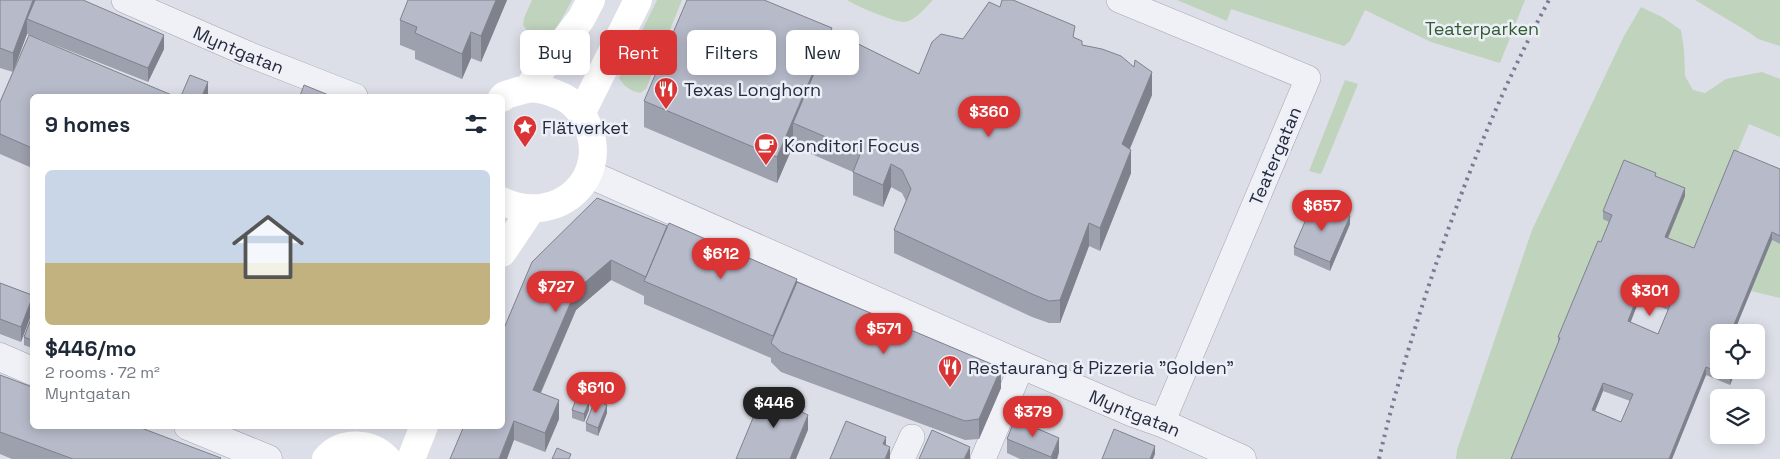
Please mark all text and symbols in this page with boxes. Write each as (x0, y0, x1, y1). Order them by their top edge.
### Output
park label: Teaterparken (1425, 17, 1539, 40)
street label: Myntgatan (190, 20, 288, 79)
chip: Buy (520, 30, 590, 75)
chip: Rent (600, 30, 677, 75)
chip: Filters (687, 30, 776, 75)
chip: New (786, 30, 859, 75)
restaurant icon: Texas Longhorn (653, 76, 679, 110)
place label: Texas Longhorn (684, 78, 821, 101)
pin: $360 (959, 96, 1019, 138)
text: $360 (969, 101, 1009, 122)
street label: Teatergatan (1244, 103, 1306, 209)
icon: filters (462, 110, 490, 138)
text: 9 homes (45, 111, 130, 138)
place icon: Flätverket (512, 114, 538, 148)
place label: Flätverket (542, 116, 629, 139)
cafe icon: Konditori Focus (753, 132, 779, 166)
place label: Konditori Focus (784, 134, 920, 157)
pin: $657 (1292, 190, 1352, 232)
text: $657 (1303, 195, 1341, 216)
icon: home (223, 202, 313, 292)
pin: $612 (691, 238, 751, 280)
text: $612 (703, 243, 739, 264)
pin: $727 (526, 270, 586, 313)
pin: $301 (1620, 274, 1680, 317)
text: $727 (538, 276, 574, 297)
text: $301 (1631, 280, 1669, 301)
pin: $571 (854, 312, 914, 355)
text: $571 (866, 318, 902, 339)
map controls (1710, 324, 1765, 444)
button: locate (1710, 324, 1765, 379)
text: $446/mo (45, 335, 136, 362)
restaurant icon: Restaurang & Pizzeria "Golden" (937, 354, 963, 388)
place label: Restaurang & Pizzeria "Golden" (968, 356, 1234, 379)
text: 2 rooms · 72 m² (45, 362, 160, 383)
pin: $610 (566, 372, 626, 414)
text: $610 (577, 377, 615, 398)
text: Myntgatan (45, 383, 131, 404)
street label: Myntgatan (1086, 384, 1184, 441)
pin: $446 (744, 386, 804, 429)
button: layers (1710, 389, 1765, 444)
text: $446 (754, 392, 794, 413)
pin: $379 (1003, 396, 1063, 438)
text: $379 (1014, 401, 1052, 422)

